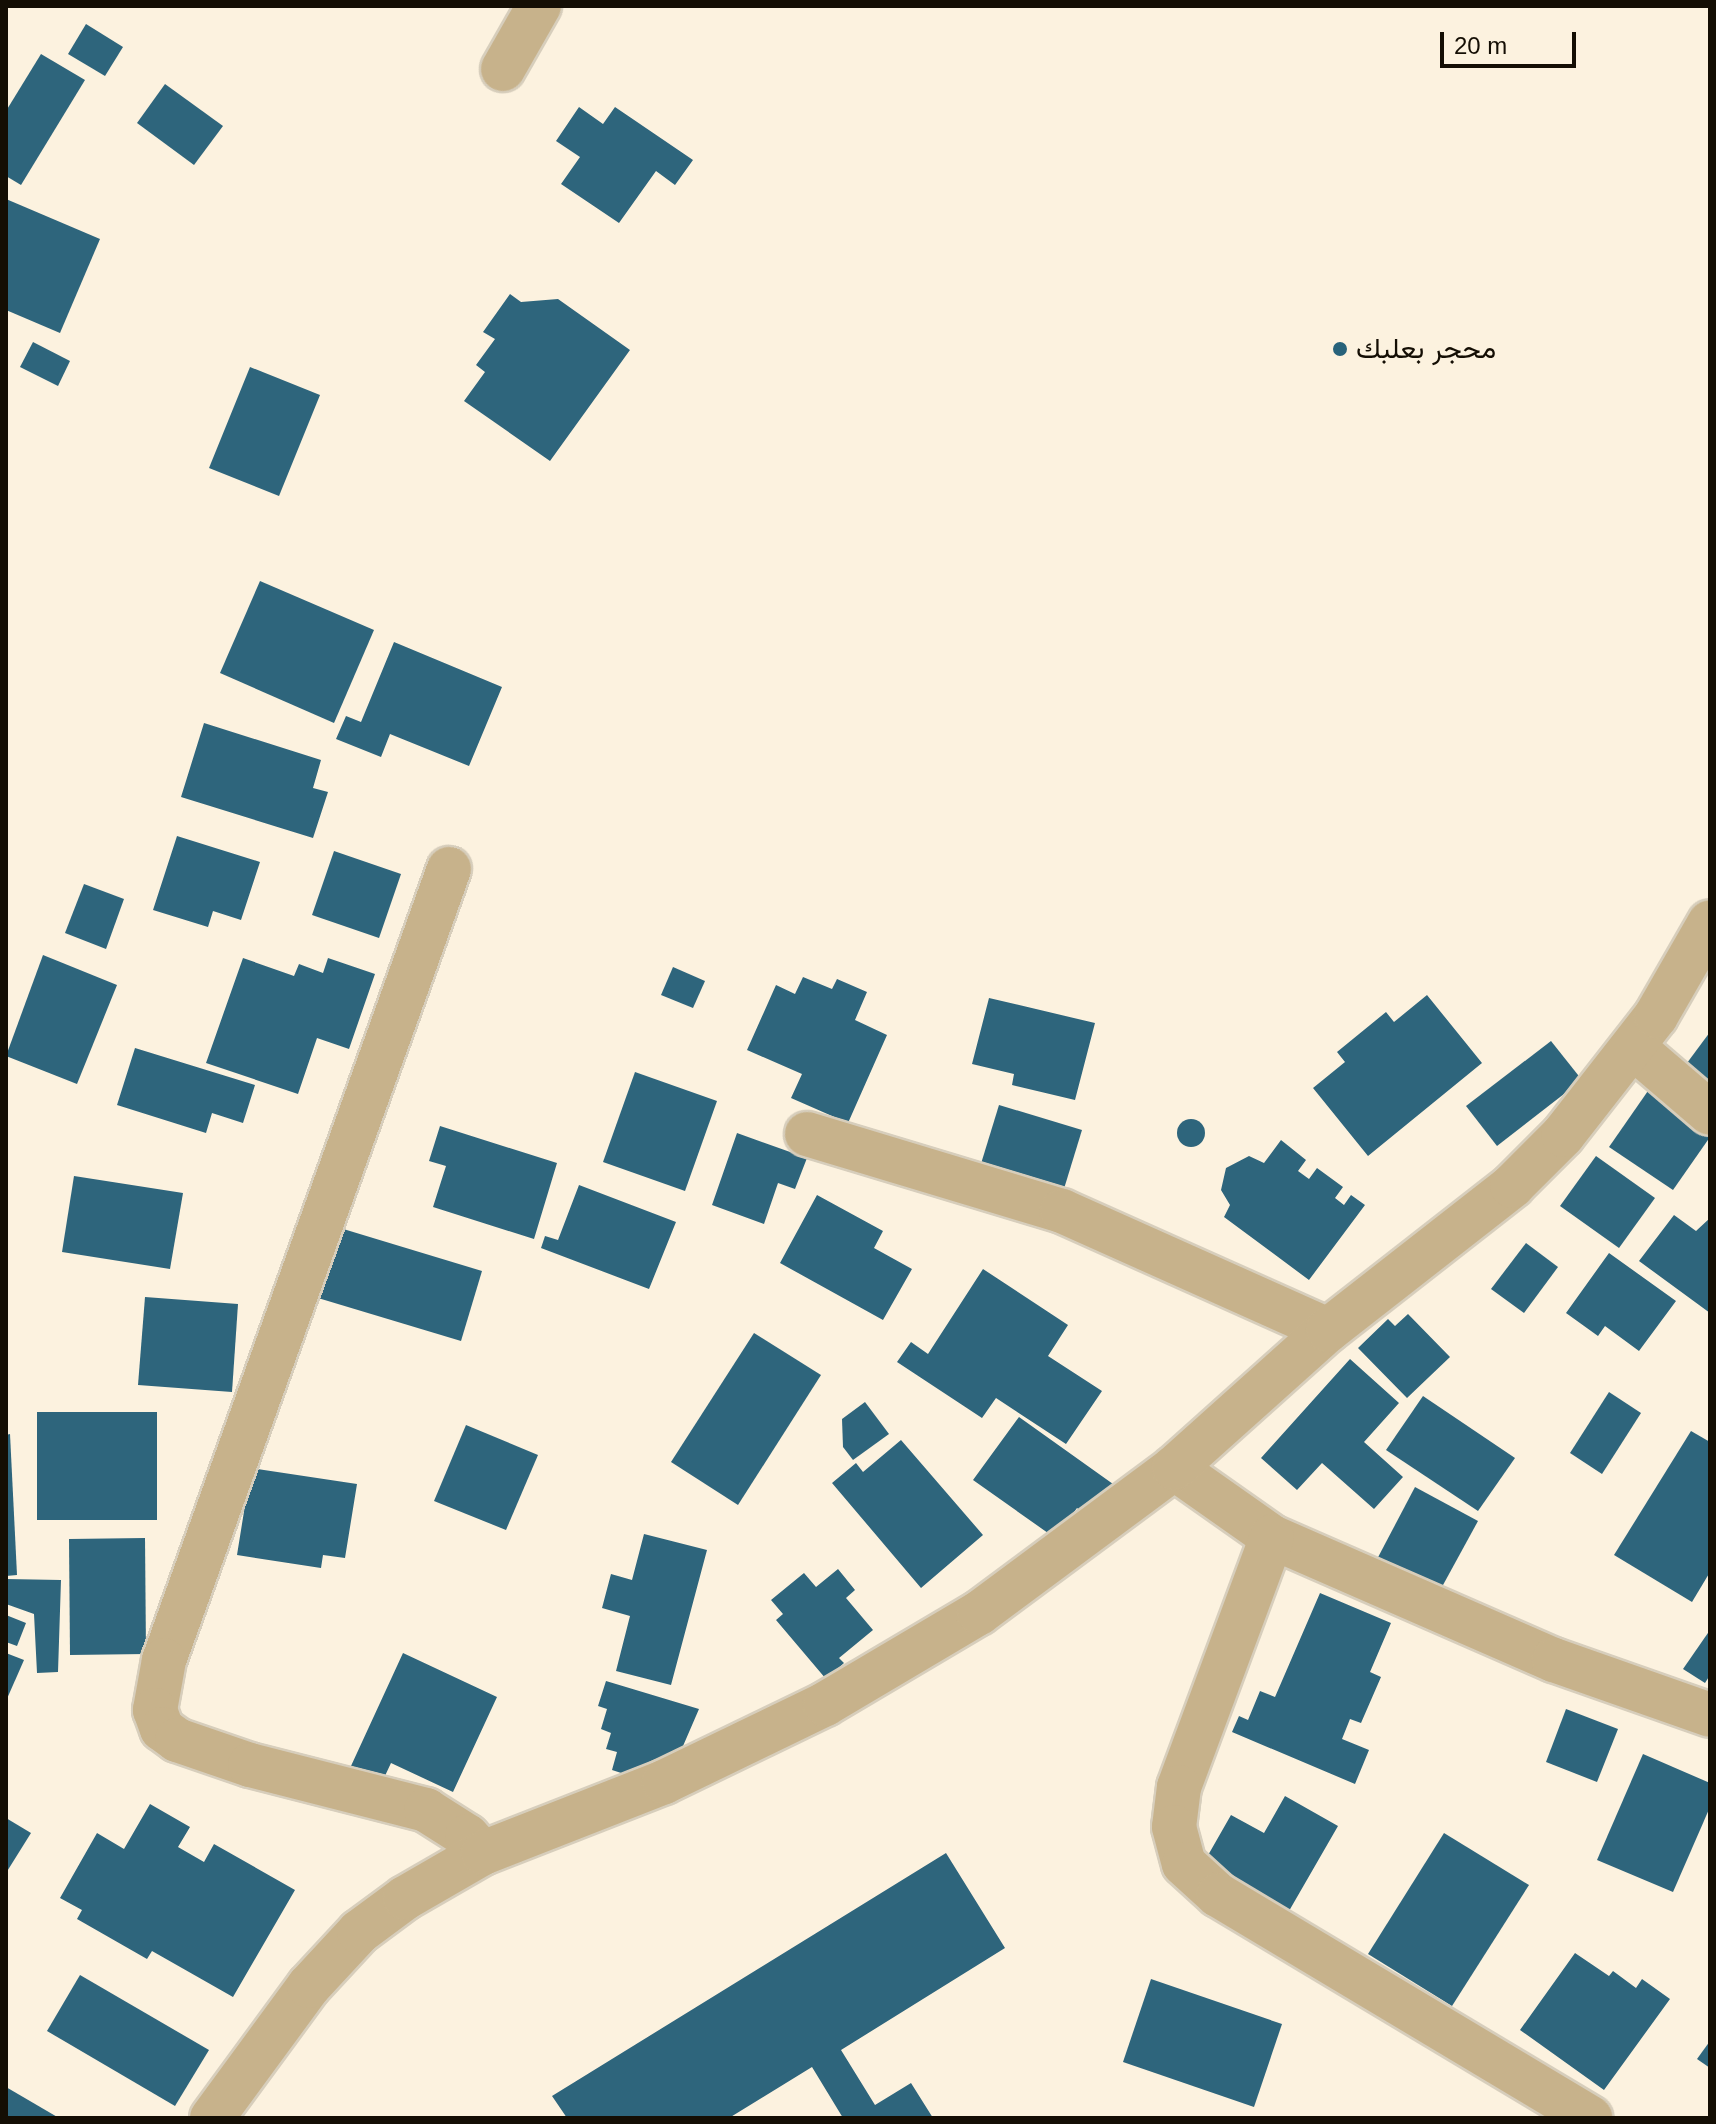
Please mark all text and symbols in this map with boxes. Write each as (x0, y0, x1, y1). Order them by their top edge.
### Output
scale bar (1444, 16, 1580, 66)
text: 20 m (1454, 32, 1507, 59)
place label: محجر بعلبك (1356, 332, 1496, 366)
marker: محجر بعلبك (1331, 340, 1349, 358)

